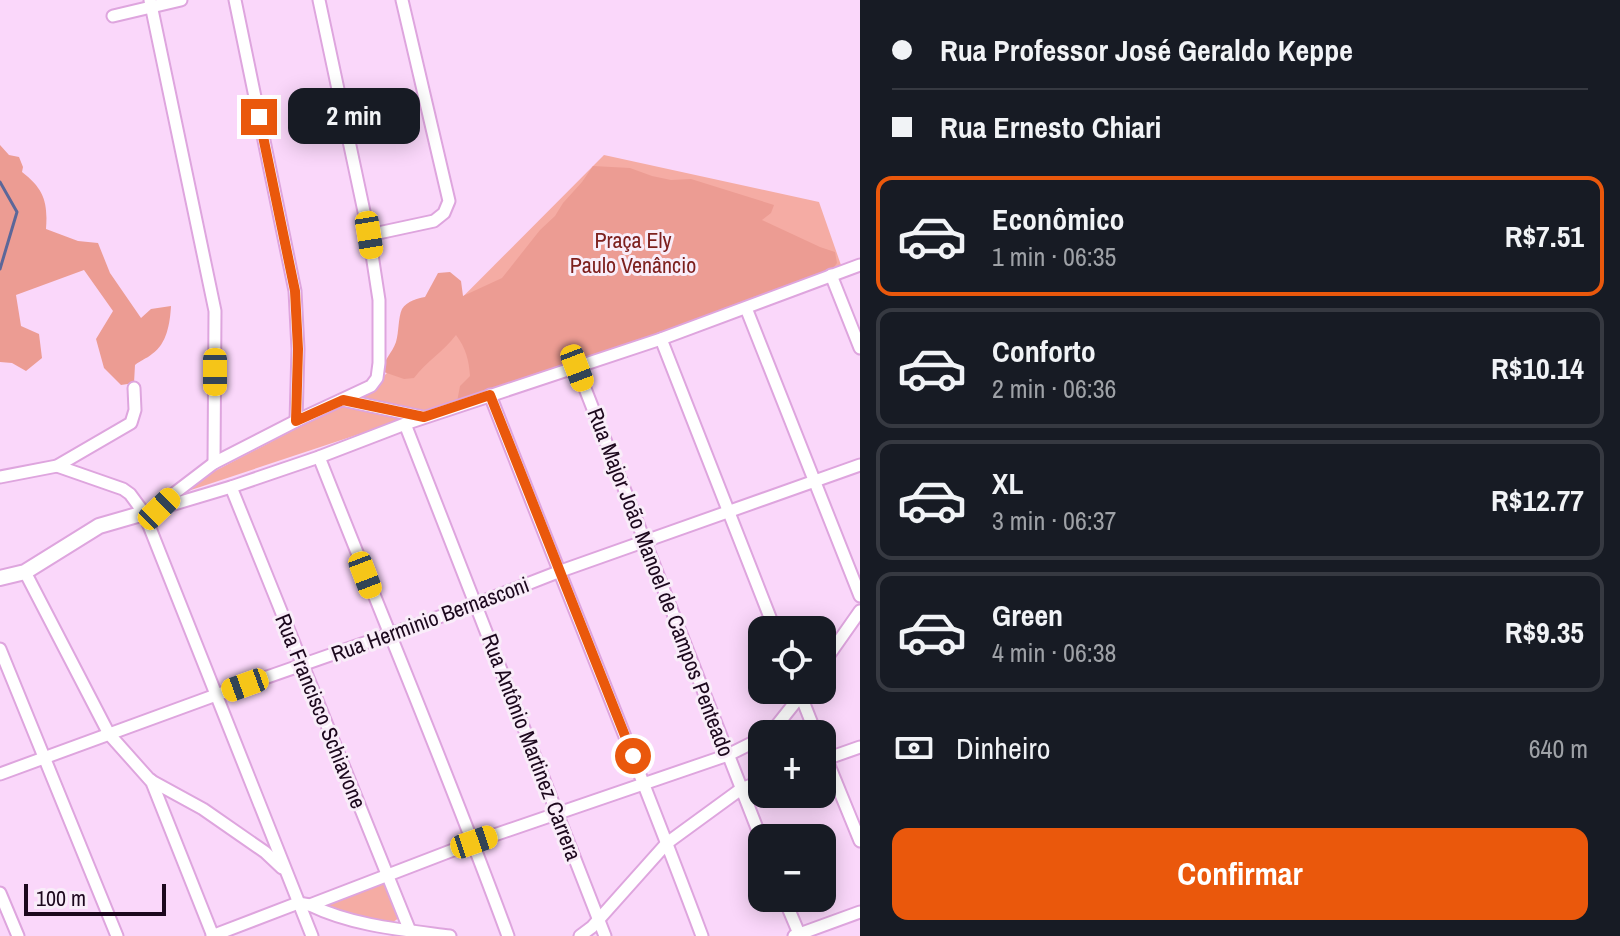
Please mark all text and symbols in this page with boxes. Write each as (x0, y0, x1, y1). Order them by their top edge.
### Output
text: Rua Professor José Geraldo Keppe (940, 30, 1353, 70)
callout: 2 min (287, 89, 419, 145)
text: 2 min (326, 98, 382, 133)
route end (241, 99, 277, 135)
text: Rua Ernesto Chiari (940, 107, 1161, 147)
text: Econômico (992, 199, 1125, 239)
icon: car (896, 200, 968, 272)
car (353, 209, 385, 261)
text: R$7.51 (1505, 216, 1584, 256)
park label: Praça Ely Paulo Venâncio (570, 225, 696, 280)
text: 1 min · 06:35 (992, 239, 1116, 274)
text: Conforto (992, 331, 1096, 371)
icon: car (896, 332, 968, 404)
car (557, 341, 597, 395)
car (203, 348, 227, 396)
text: R$10.14 (1491, 348, 1584, 388)
text: 2 min · 06:36 (992, 371, 1116, 406)
street label: Rua Major João Manoel de Campos Penteado (581, 403, 741, 761)
text: XL (992, 463, 1023, 503)
icon: car (896, 464, 968, 536)
text: R$12.77 (1491, 480, 1584, 520)
car (133, 484, 185, 534)
text: 3 min · 06:37 (992, 503, 1116, 538)
car (345, 548, 385, 602)
street label: Rua Herminio Bernasconi (327, 569, 533, 669)
text: Green (992, 595, 1063, 635)
icon: car (896, 596, 968, 668)
street label: Rua Francisco Schiavone (268, 609, 374, 813)
text: R$9.35 (1505, 612, 1584, 652)
map controls (748, 616, 836, 912)
button: locate (748, 616, 836, 704)
street label: Rua Antônio Martinez Carrera (475, 629, 589, 865)
text: 4 min · 06:38 (992, 635, 1116, 670)
car (218, 666, 272, 704)
button: + (748, 720, 836, 808)
icon: cash (892, 726, 936, 770)
text: Dinheiro (956, 728, 1050, 768)
text: 640 m (1529, 731, 1588, 766)
route start (615, 738, 651, 774)
car (447, 823, 501, 861)
button: − (748, 824, 836, 912)
button: Confirmar (892, 828, 1588, 920)
scale bar (24, 880, 166, 916)
text: 100 m (36, 883, 86, 913)

